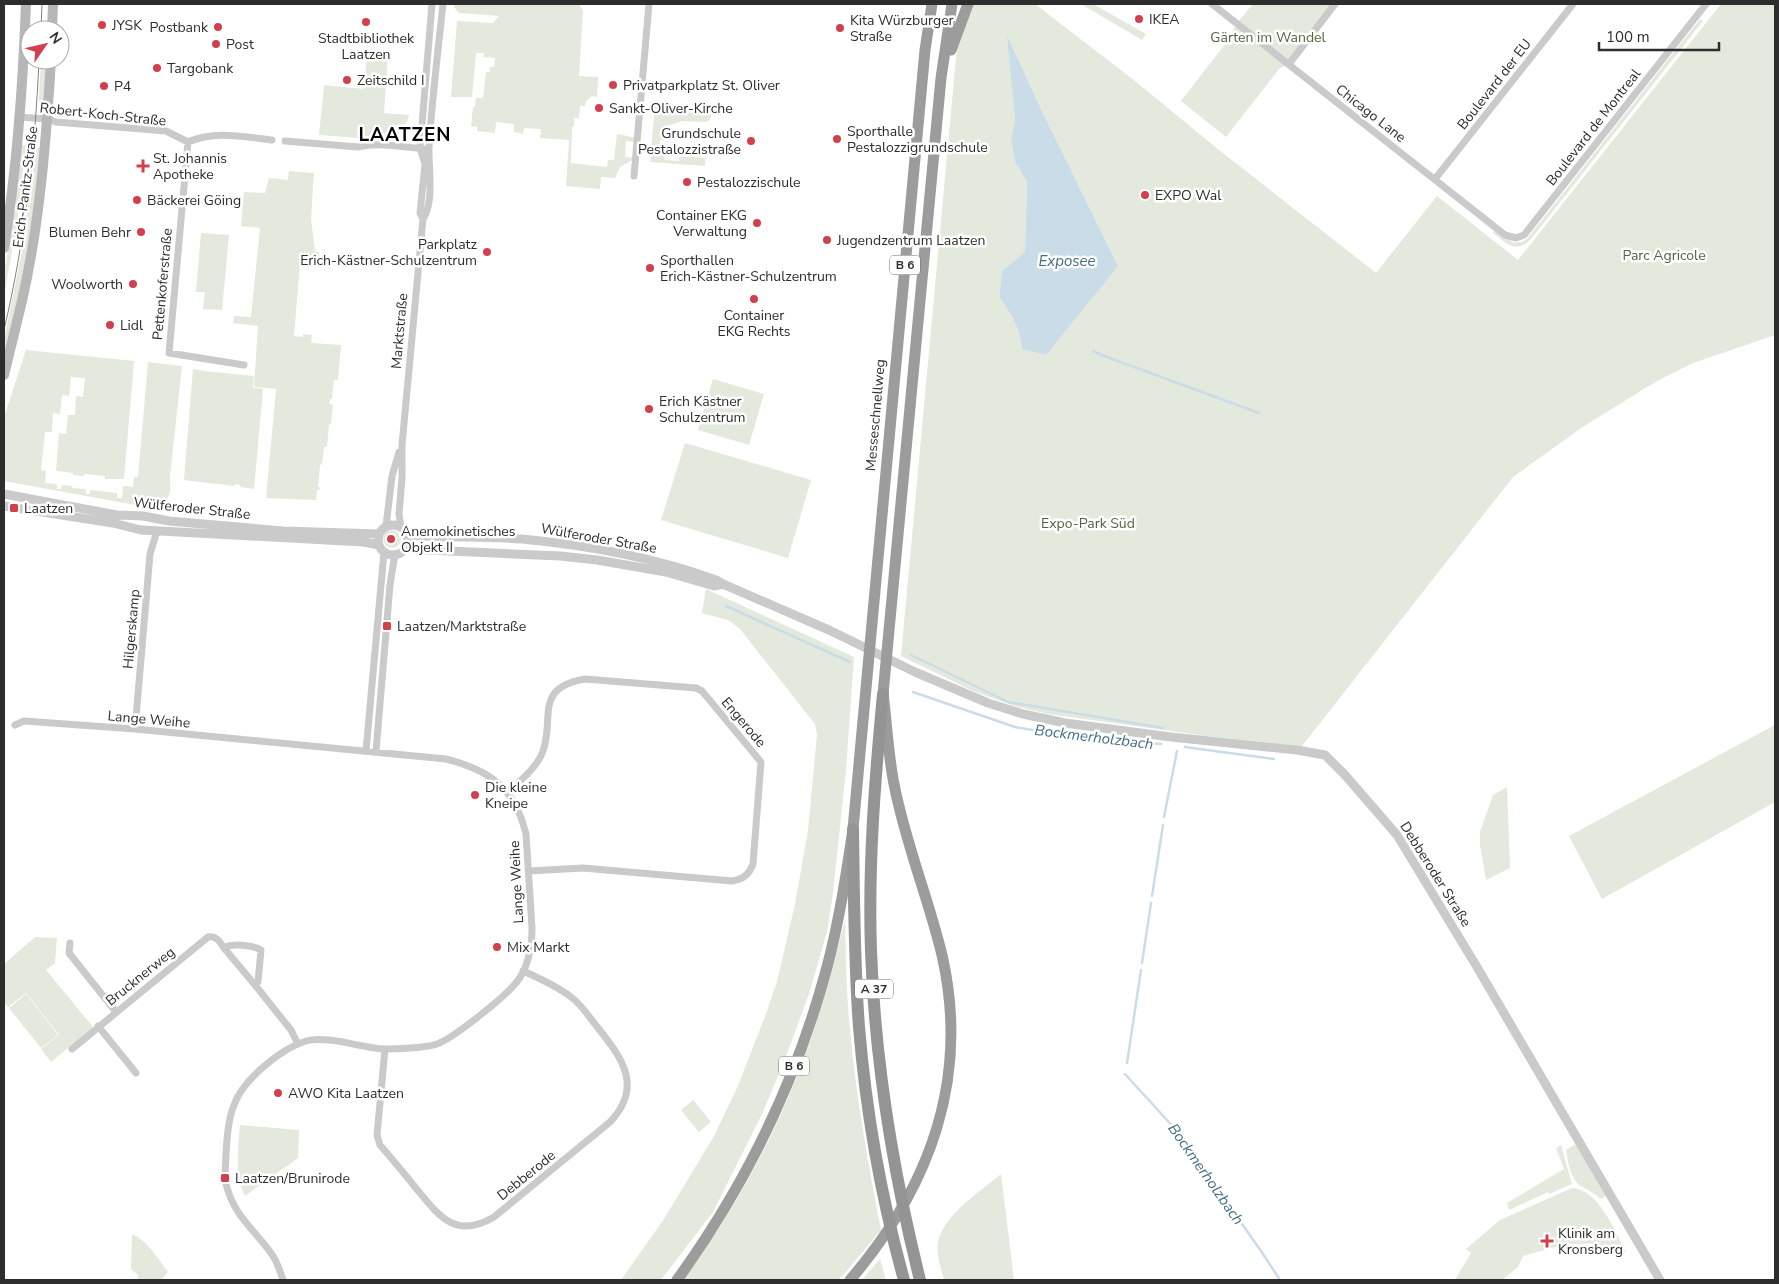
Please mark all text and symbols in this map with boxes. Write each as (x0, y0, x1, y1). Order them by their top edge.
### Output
place label: IKEA (1149, 10, 1180, 29)
place label: Kita Würzburger Straße (850, 11, 954, 46)
marker: IKEA (1133, 13, 1145, 25)
place label: JYSK (111, 16, 142, 35)
marker: Stadtbibliothek Laatzen (360, 16, 372, 28)
place label: Postbank (150, 18, 209, 37)
marker: JYSK (96, 19, 108, 31)
north arrow (20, 20, 70, 70)
scale bar (1599, 20, 1719, 52)
marker: Postbank (212, 21, 224, 33)
marker: Kita Würzburger Straße (834, 22, 846, 34)
text: 100 m (1606, 27, 1650, 47)
text: N (45, 28, 66, 48)
park label: Gärten im Wandel (1210, 28, 1327, 47)
place label: Stadtbibliothek Laatzen (318, 29, 415, 64)
place label: Post (226, 35, 254, 54)
street label: Boulevard der EU (1453, 35, 1536, 134)
marker: Post (210, 38, 222, 50)
place label: Targobank (167, 59, 234, 78)
marker: Targobank (151, 62, 163, 74)
street label: Boulevard de Montreal (1542, 64, 1646, 190)
place label: Zeitschild I (357, 71, 424, 90)
marker: Zeitschild I (341, 74, 353, 86)
place label: Privatparkplatz St. Oliver (623, 76, 780, 95)
place label: P4 (114, 77, 131, 96)
marker: Privatparkplatz St. Oliver (607, 79, 619, 91)
marker: P4 (98, 80, 110, 92)
street label: Chicago Lane (1332, 80, 1410, 147)
street label: Robert-Koch-Straße (39, 98, 167, 131)
place label: Sankt-Oliver-Kirche (609, 99, 733, 118)
marker: Sankt-Oliver-Kirche (593, 102, 605, 114)
district label: LAATZEN (359, 122, 451, 148)
place label: Sporthalle Pestalozzigrundschule (847, 122, 988, 157)
place label: Grundschule Pestalozzistraße (638, 124, 741, 159)
street label: Erich-Panitz-Straße (9, 125, 42, 249)
marker: Sporthalle Pestalozzigrundschule (831, 133, 843, 145)
marker: Grundschule Pestalozzistraße (745, 135, 757, 147)
place label: St. Johannis Apotheke (153, 149, 227, 184)
marker: St. Johannis Apotheke (137, 160, 149, 172)
place label: Pestalozzischule (697, 173, 801, 192)
marker: Pestalozzischule (681, 176, 693, 188)
place label: EXPO Wal (1155, 186, 1222, 205)
marker: EXPO Wal (1139, 189, 1151, 201)
place label: Bäckerei Göing (147, 191, 241, 210)
marker: Bäckerei Göing (131, 194, 143, 206)
place label: Container EKG Verwaltung (656, 206, 747, 241)
marker: Container EKG Verwaltung (751, 217, 763, 229)
place label: Blumen Behr (49, 223, 131, 242)
marker: Blumen Behr (135, 226, 147, 238)
street label: Pettenkoferstraße (148, 227, 177, 341)
place label: Jugendzentrum Laatzen (836, 231, 985, 250)
marker: Jugendzentrum Laatzen (821, 234, 833, 246)
place label: Parkplatz Erich-Kästner-Schulzentrum (300, 235, 478, 270)
marker: Parkplatz Erich-Kästner-Schulzentrum (481, 246, 493, 258)
park label: Parc Agricole (1622, 246, 1706, 265)
place label: Sporthallen Erich-Kästner-Schulzentrum (660, 251, 837, 286)
water label: Exposee (1039, 251, 1095, 271)
road number: B 6 (890, 256, 920, 274)
marker: Sporthallen Erich-Kästner-Schulzentrum (644, 262, 656, 274)
place label: Woolworth (51, 275, 123, 294)
marker: Woolworth (127, 278, 139, 290)
street label: Marktstraße (387, 292, 412, 370)
marker: Container EKG Rechts (748, 293, 760, 305)
place label: Container EKG Rechts (718, 306, 791, 341)
place label: Lidl (120, 316, 144, 335)
marker: Lidl (104, 319, 116, 331)
street label: Messeschnellweg (861, 358, 890, 472)
place label: Erich Kästner Schulzentrum (659, 392, 746, 427)
marker: Erich Kästner Schulzentrum (643, 403, 655, 415)
street label: Wülferoder Straße (133, 493, 251, 524)
place label: Laatzen (24, 499, 73, 518)
marker: Laatzen (8, 502, 20, 514)
park label: Expo-Park Süd (1041, 514, 1135, 533)
street label: Wülferoder Straße (539, 519, 658, 558)
place label: Anemokinetisches Objekt II (401, 522, 516, 557)
marker: Anemokinetisches Objekt II (385, 533, 397, 545)
street label: Hilgerskamp (119, 588, 144, 670)
place label: Laatzen/Marktstraße (397, 617, 526, 636)
marker: Laatzen/Marktstraße (381, 620, 393, 632)
street label: Engerode (717, 693, 770, 751)
street label: Lange Weihe (107, 706, 191, 733)
water label: Bockmerholzbach (1033, 720, 1155, 754)
place label: Die kleine Kneipe (485, 778, 547, 813)
marker: Die kleine Kneipe (469, 789, 481, 801)
street label: Debberoder Straße (1396, 818, 1476, 930)
street label: Lange Weihe (505, 840, 528, 924)
place label: Mix Markt (507, 938, 569, 957)
marker: Mix Markt (491, 941, 503, 953)
street label: Brucknerweg (102, 943, 179, 1010)
road number: A 37 (855, 980, 893, 999)
road number: B 6 (779, 1056, 809, 1076)
place label: AWO Kita Laatzen (288, 1084, 404, 1103)
marker: AWO Kita Laatzen (272, 1087, 284, 1099)
water label: Bockmerholzbach (1164, 1119, 1248, 1229)
street label: Debberode (493, 1146, 559, 1205)
place label: Laatzen/Brunirode (235, 1169, 350, 1188)
marker: Laatzen/Brunirode (219, 1172, 231, 1184)
place label: Klinik am Kronsberg (1558, 1224, 1623, 1259)
marker: Klinik am Kronsberg (1540, 1234, 1554, 1248)

